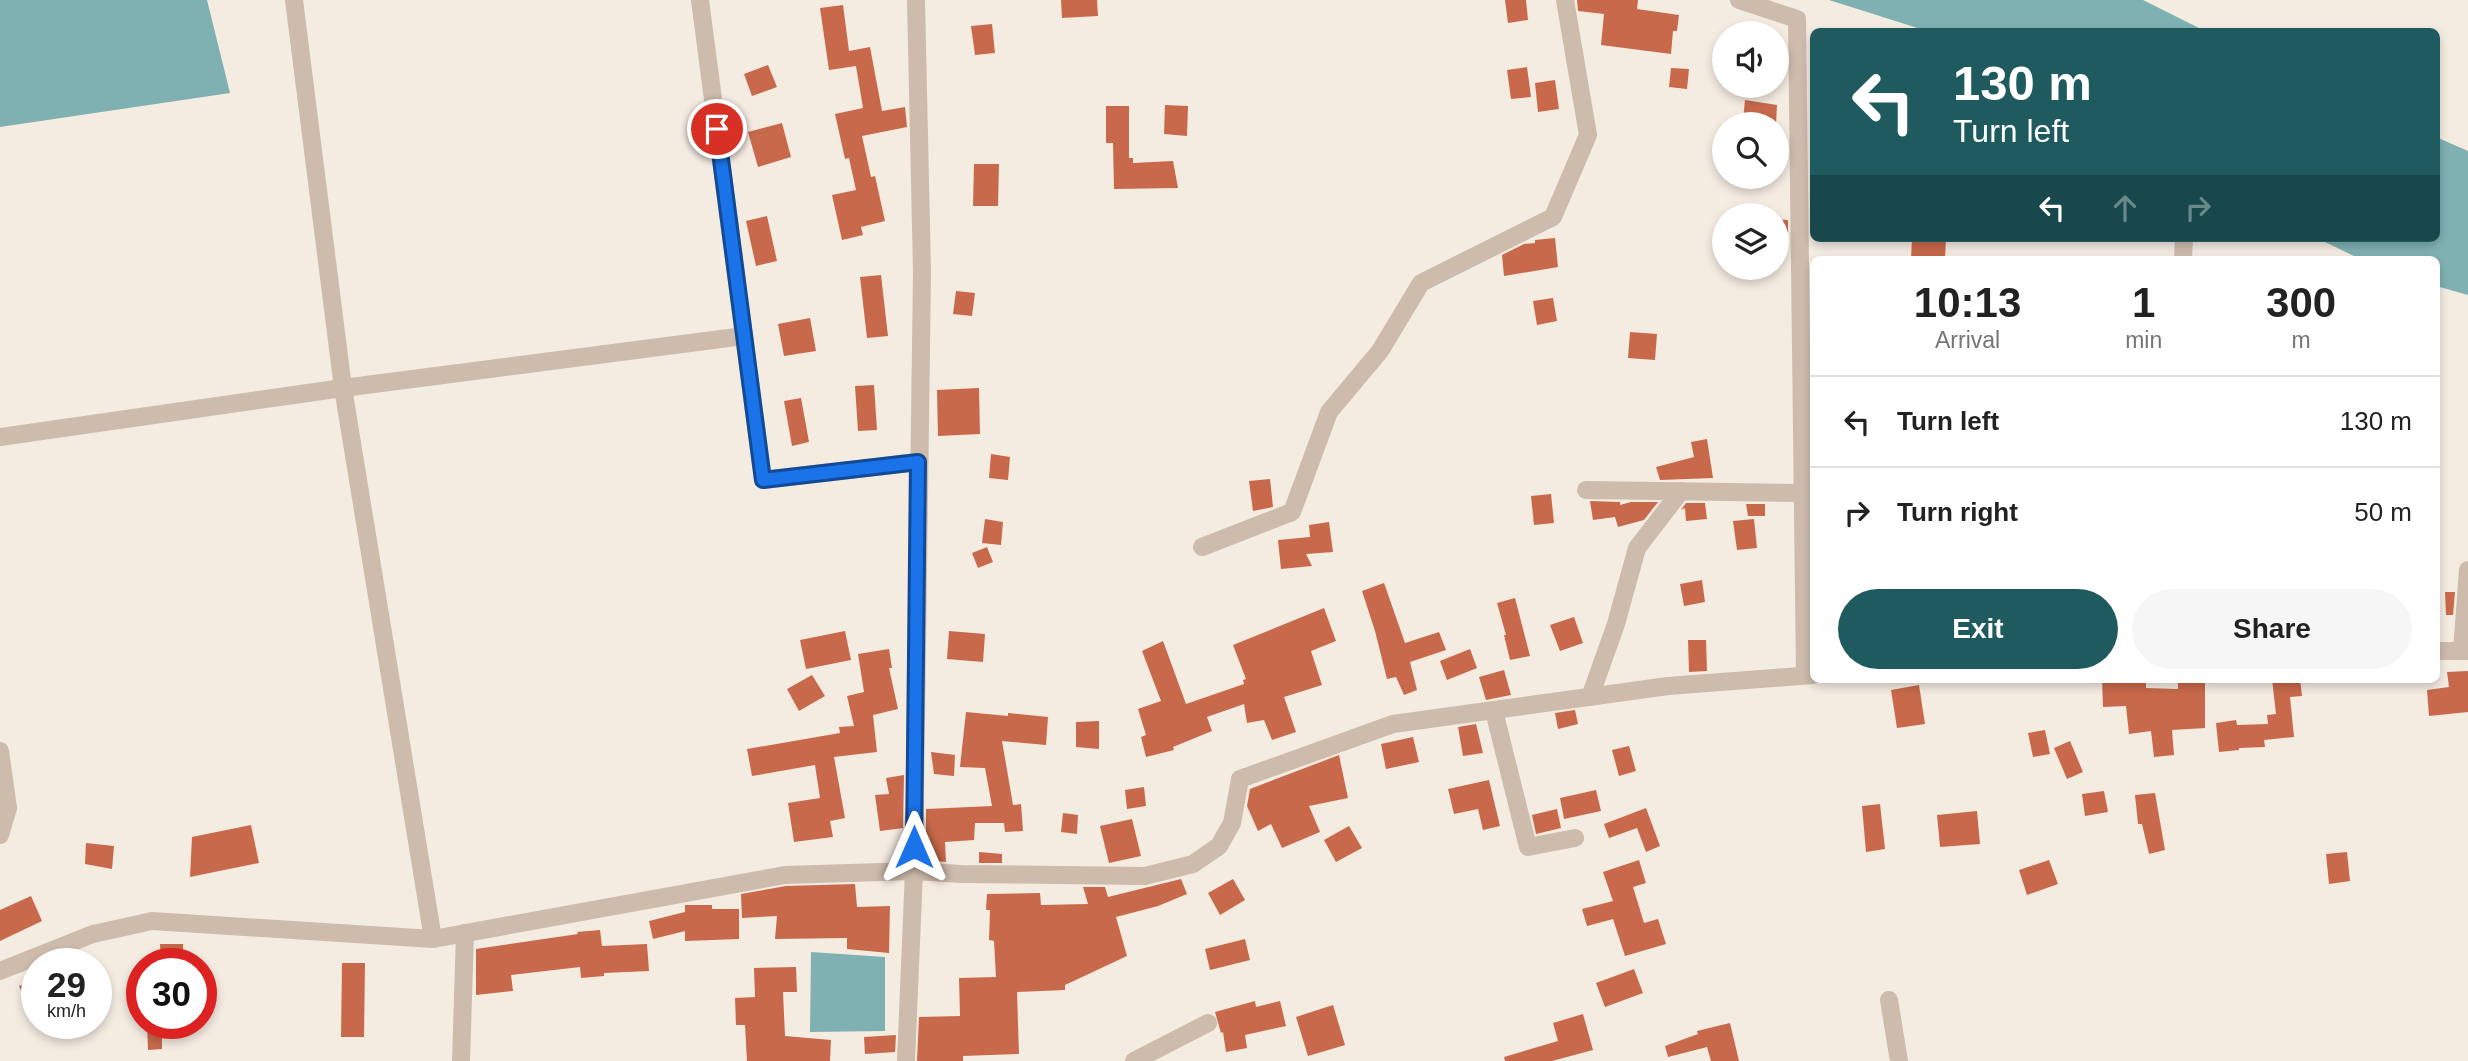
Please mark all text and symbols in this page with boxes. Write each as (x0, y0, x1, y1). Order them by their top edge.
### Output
map controls (1712, 21, 1789, 280)
button: sound (1712, 21, 1789, 98)
icon: left (1838, 56, 1929, 147)
text: 130 m (1953, 56, 2092, 110)
pin (687, 99, 747, 159)
icon: arrive (698, 110, 736, 148)
button: search (1712, 112, 1789, 189)
text: Turn left (1953, 113, 2069, 149)
icon: left (2033, 189, 2071, 227)
icon: ahead (2106, 189, 2144, 227)
icon: right (2179, 189, 2217, 227)
button: layers (1712, 203, 1789, 280)
text: 10:13 (1914, 279, 2021, 326)
text: 1 (2132, 279, 2155, 326)
text: 300 (2266, 279, 2336, 326)
text: Arrival (1935, 327, 2000, 353)
text: min (2125, 327, 2162, 353)
text: m (2292, 327, 2311, 353)
icon: left (1838, 403, 1876, 441)
text: Turn left (1897, 406, 1999, 436)
text: 130 m (2340, 406, 2412, 436)
icon: right (1838, 494, 1876, 532)
text: Turn right (1897, 497, 2018, 527)
text: 50 m (2354, 497, 2412, 527)
button: Exit (1838, 589, 2118, 669)
button: Share (2132, 589, 2412, 669)
position arrow (877, 810, 951, 884)
speed limit sign: 30 (126, 948, 217, 1039)
text: 29 (47, 965, 86, 1004)
text: km/h (47, 1001, 86, 1021)

